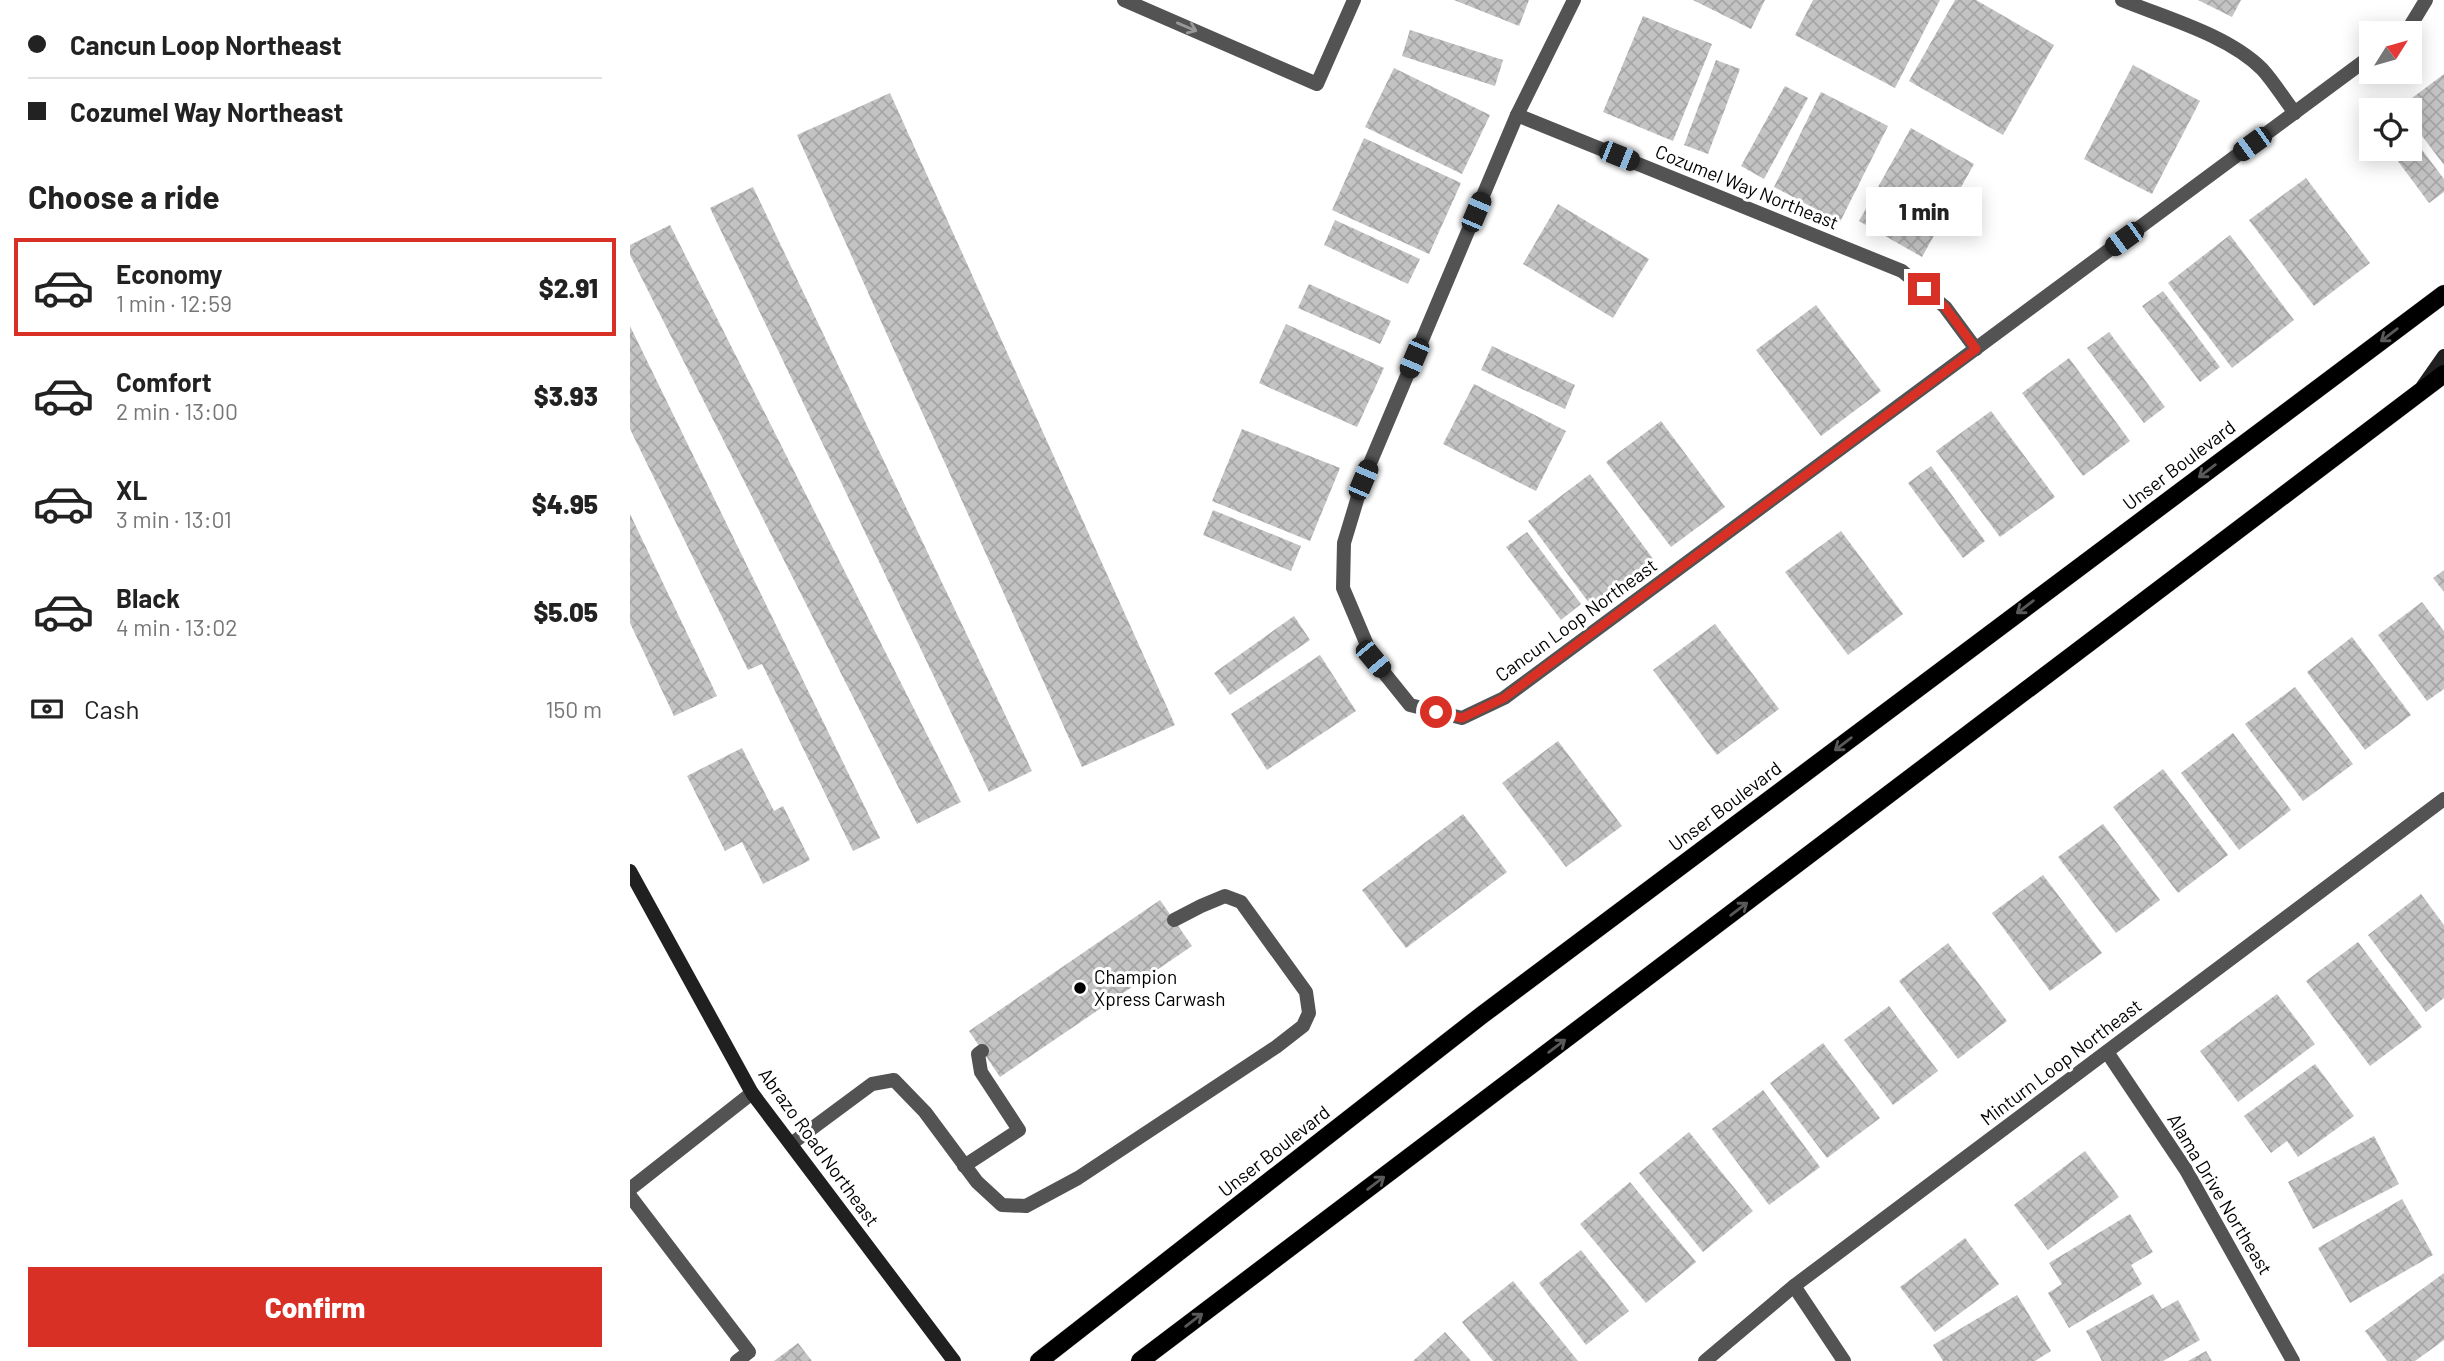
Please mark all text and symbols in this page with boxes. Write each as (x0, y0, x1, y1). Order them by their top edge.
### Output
one-way arrow (1175, 21, 1197, 34)
north arrow (2359, 21, 2422, 84)
map controls (2359, 21, 2422, 161)
text: Cancun Loop Northeast (70, 29, 342, 60)
text: Cozumel Way Northeast (70, 96, 343, 127)
button: locate (2359, 98, 2422, 161)
car (2229, 123, 2276, 165)
car (1596, 138, 1643, 174)
street label: Cozumel Way Northeast (1652, 139, 1842, 234)
text: Choose a ride (28, 177, 220, 215)
callout: 1 min (1866, 188, 1982, 236)
car (1459, 189, 1494, 235)
text: 1 min (1899, 197, 1949, 225)
car (2101, 218, 2148, 260)
icon: car (32, 256, 95, 319)
text: Economy (116, 258, 222, 289)
text: $2.91 (539, 272, 598, 303)
route end (1908, 273, 1940, 305)
text: 1 min · 12:59 (116, 289, 232, 317)
one-way arrow (2380, 328, 2399, 342)
car (1397, 335, 1432, 381)
icon: car (32, 364, 95, 427)
text: Comfort (116, 366, 212, 397)
text: $3.93 (534, 380, 598, 411)
text: 2 min · 13:00 (116, 397, 238, 425)
street label: Unser Boulevard (2118, 415, 2240, 514)
car (1346, 457, 1381, 503)
one-way arrow (2198, 463, 2216, 478)
icon: car (32, 472, 95, 535)
text: XL (116, 474, 147, 505)
text: $4.95 (532, 488, 598, 519)
text: 3 min · 13:01 (116, 505, 232, 533)
street label: Cancun Loop Northeast (1490, 553, 1661, 686)
icon: car (32, 580, 95, 643)
text: Black (116, 582, 180, 613)
text: $5.05 (533, 596, 598, 627)
one-way arrow (2015, 599, 2034, 614)
text: 4 min · 13:02 (116, 613, 238, 641)
car (1352, 636, 1395, 682)
icon: cash (28, 690, 66, 728)
text: Cash (84, 693, 139, 724)
text: 150 m (546, 695, 602, 723)
route start (1420, 696, 1452, 728)
one-way arrow (1834, 736, 1852, 751)
street label: Unser Boulevard (1664, 756, 1786, 855)
one-way arrow (1729, 901, 1748, 916)
place label: Champion Xpress Carwash (1094, 965, 1225, 1010)
marker: Champion Xpress Carwash (1072, 980, 1088, 996)
street label: Minturn Loop Northeast (1976, 994, 2146, 1130)
one-way arrow (1548, 1038, 1566, 1053)
street label: Abrazo Road Northeast (754, 1063, 885, 1230)
street label: Unser Boulevard (1213, 1100, 1334, 1201)
street label: Alama Drive Northeast (2163, 1109, 2278, 1279)
one-way arrow (1366, 1175, 1385, 1190)
button: Confirm (28, 1267, 602, 1347)
one-way arrow (1185, 1312, 1203, 1327)

